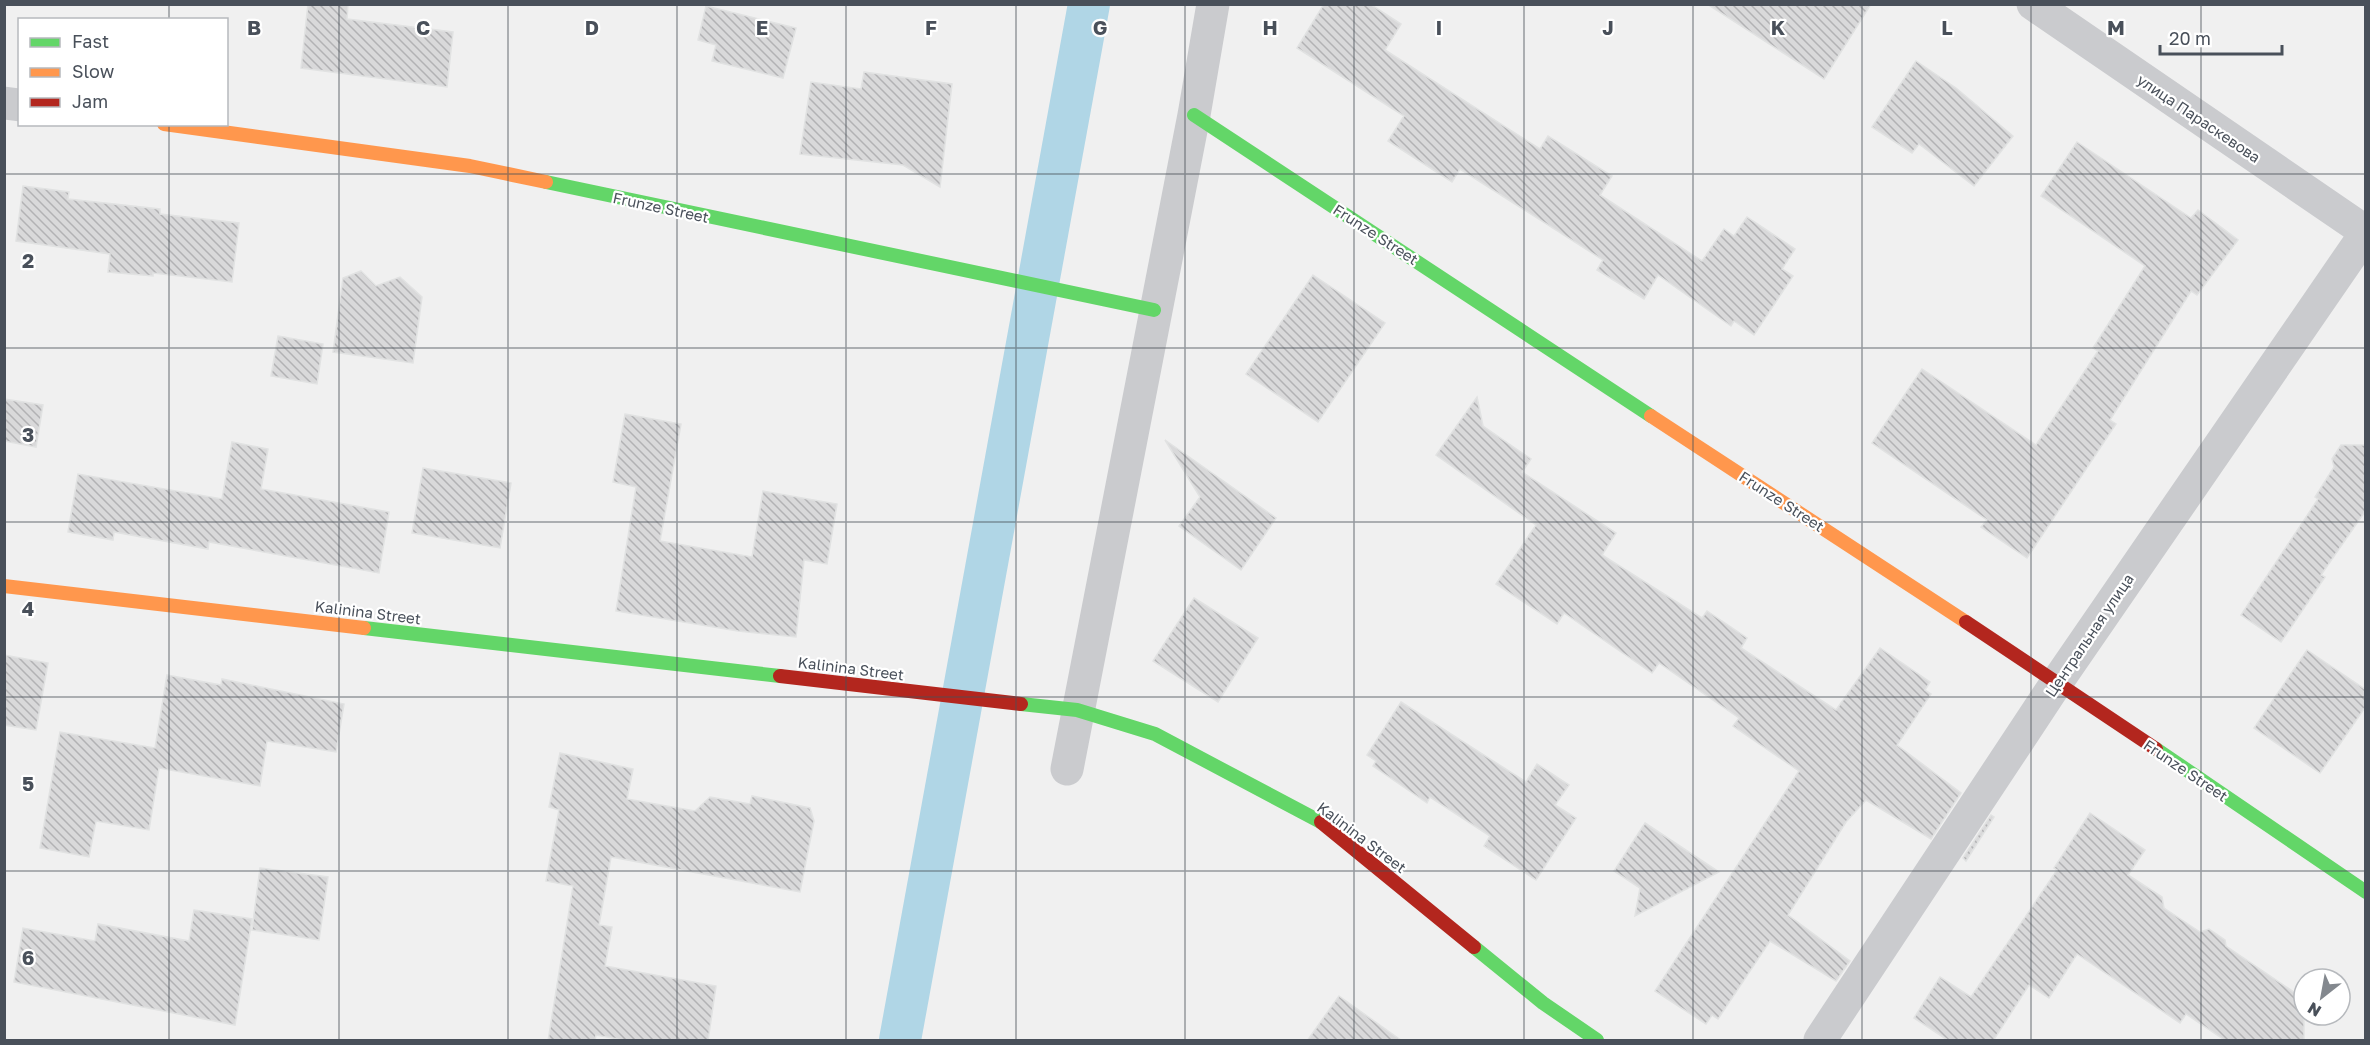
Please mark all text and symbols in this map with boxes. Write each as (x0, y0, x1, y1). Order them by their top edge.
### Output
text: B (247, 15, 261, 39)
text: C (416, 15, 430, 39)
text: D (585, 15, 599, 39)
text: E (756, 15, 768, 39)
text: F (925, 15, 937, 39)
text: G (1093, 15, 1107, 39)
text: H (1262, 15, 1278, 39)
text: I (1436, 15, 1442, 39)
text: J (1602, 15, 1614, 39)
text: K (1771, 15, 1786, 39)
text: L (1941, 15, 1953, 39)
text: M (2107, 15, 2125, 39)
legend (18, 18, 228, 126)
scale bar (2160, 18, 2282, 56)
text: 20 m (2169, 27, 2211, 49)
text: Fast (72, 30, 109, 52)
text: Slow (72, 60, 115, 82)
street label: улица Параскевова (2134, 70, 2264, 166)
text: Jam (72, 90, 108, 112)
street label: Frunze Street (611, 188, 711, 226)
street label: Frunze Street (1330, 200, 1422, 268)
text: 2 (22, 248, 34, 272)
text: 3 (22, 422, 34, 446)
street label: Frunze Street (1736, 467, 1828, 535)
street label: Центральная улица (2041, 570, 2137, 700)
text: 4 (22, 596, 34, 620)
street label: Kalinina Street (314, 597, 422, 627)
street label: Kalinina Street (797, 653, 905, 683)
street label: Frunze Street (2141, 735, 2231, 805)
text: 5 (22, 771, 34, 795)
street label: Kalinina Street (1314, 798, 1410, 876)
text: 6 (22, 945, 34, 969)
north arrow (2292, 967, 2352, 1027)
text: N (2304, 998, 2325, 1022)

